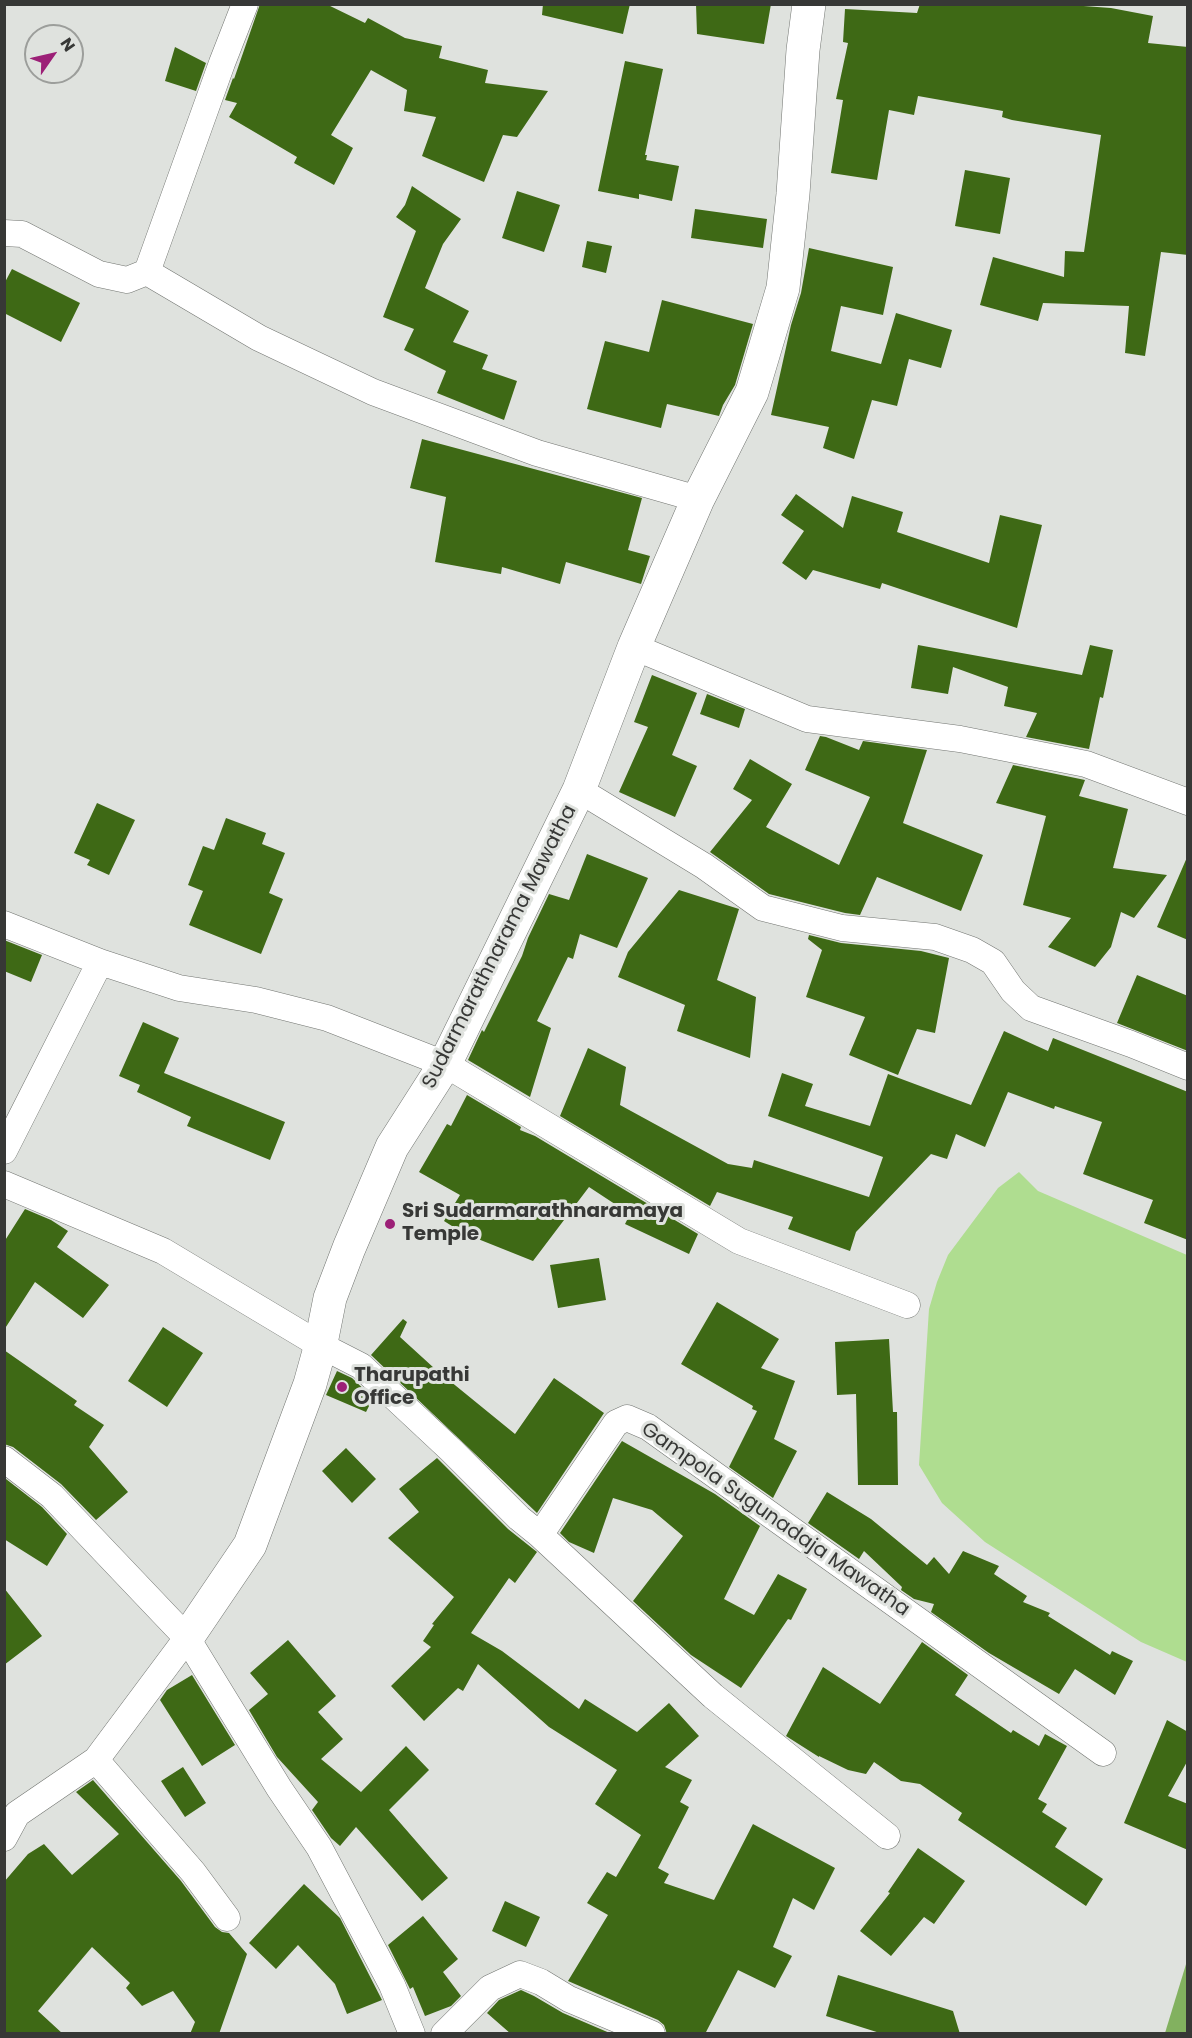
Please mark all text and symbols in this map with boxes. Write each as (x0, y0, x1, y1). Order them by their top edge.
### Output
north arrow (24, 24, 84, 84)
text: N (55, 33, 81, 56)
street label: Sudarmarathnarama Mawatha (418, 801, 582, 1093)
place label: Sri Sudarmarathnaramaya Temple (402, 1200, 683, 1247)
marker: Sri Sudarmarathnaramaya Temple (383, 1217, 397, 1231)
place label: Tharupathi Office (354, 1364, 470, 1411)
marker: Tharupathi Office (335, 1380, 349, 1394)
street label: Gampola Sugunadaja Mawatha (636, 1418, 914, 1622)

